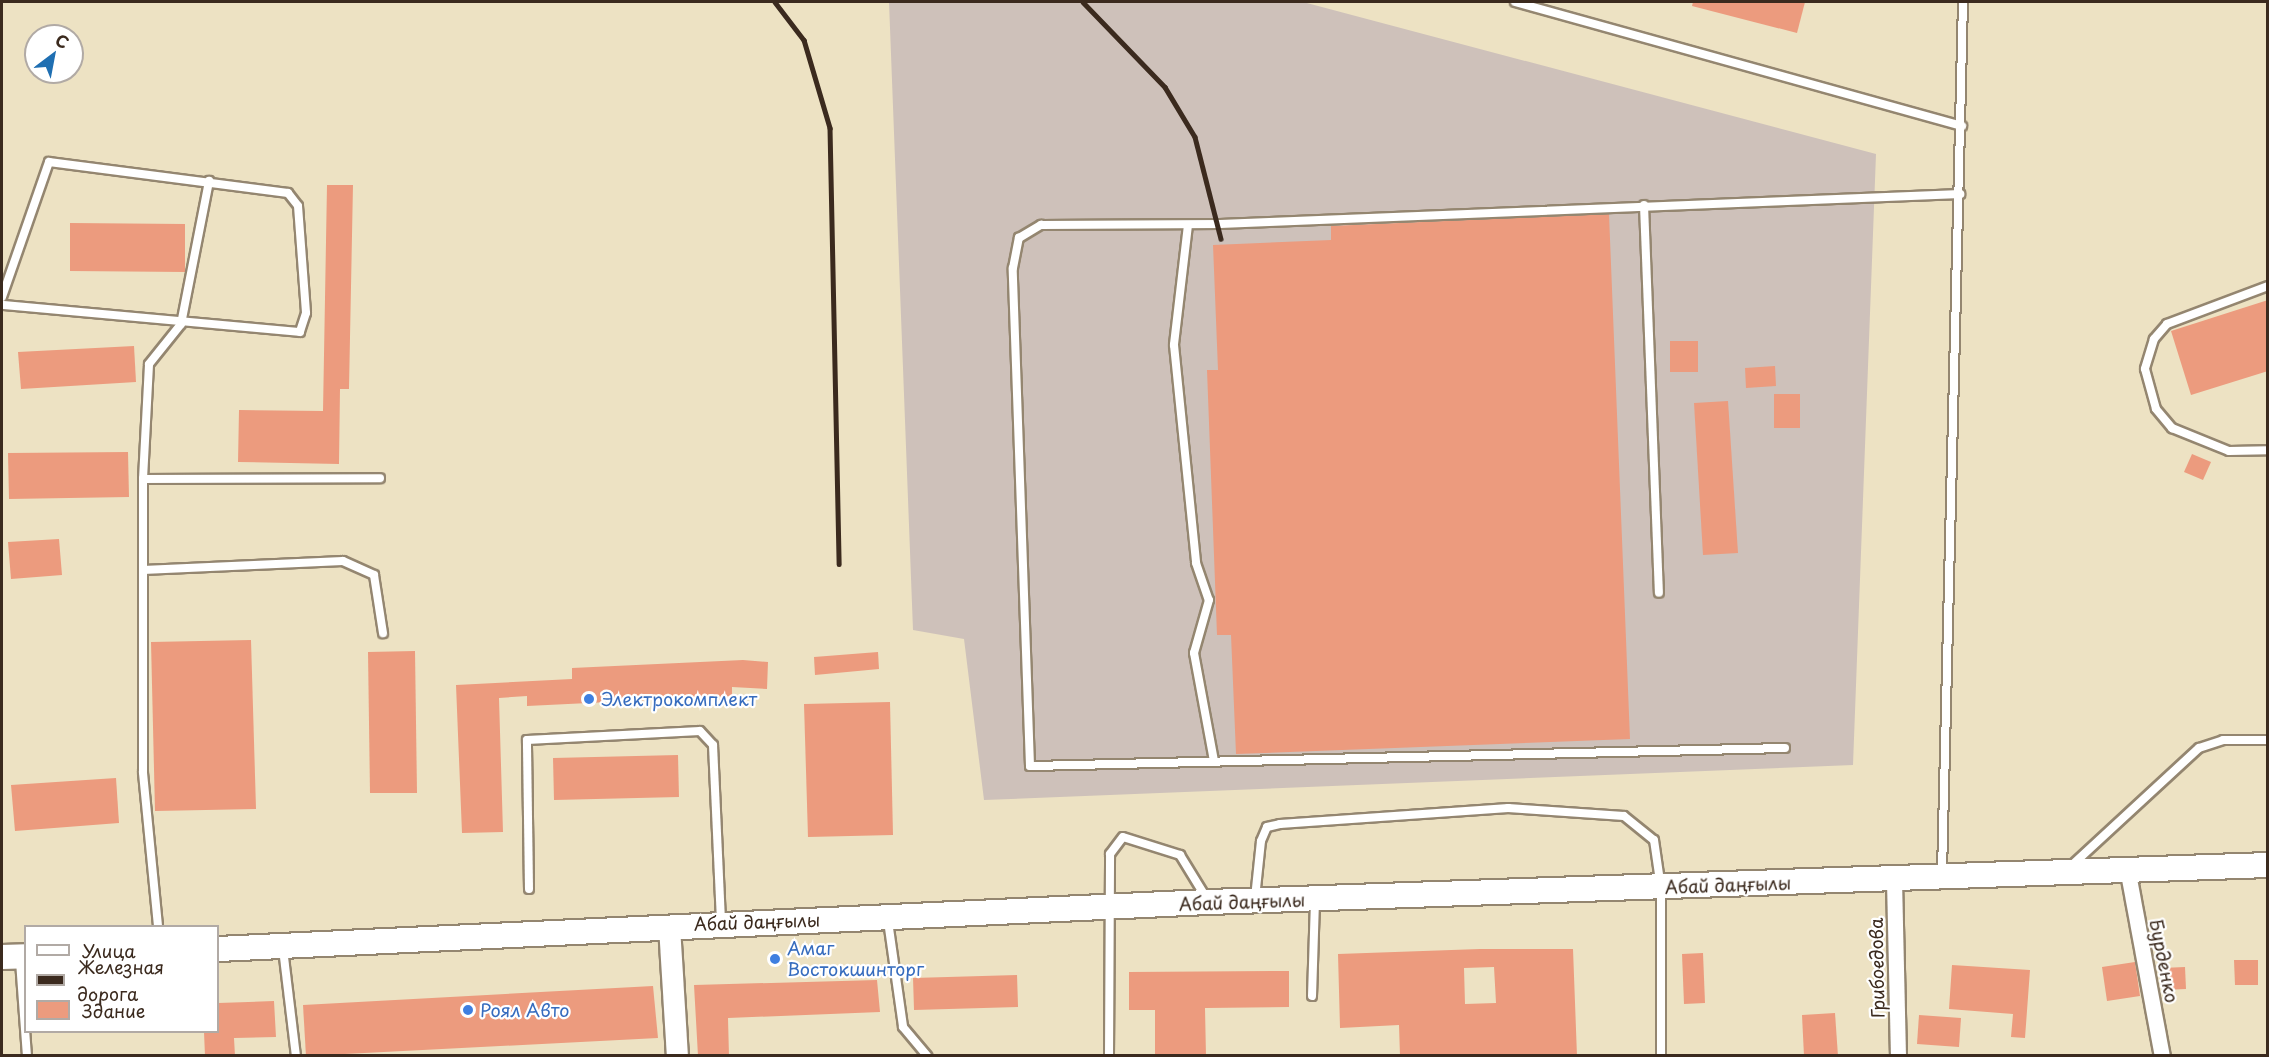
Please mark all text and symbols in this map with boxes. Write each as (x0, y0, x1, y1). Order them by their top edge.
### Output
north arrow (24, 24, 84, 84)
text: С (51, 27, 74, 54)
place label: Электрокомплект (601, 688, 757, 710)
marker: Электрокомплект (582, 692, 596, 706)
street label: Абай даңғылы (1664, 872, 1792, 898)
street label: Абай даңғылы (1178, 889, 1306, 915)
street label: Абай даңғылы (693, 909, 821, 935)
street label: Грибоедова (1865, 918, 1889, 1018)
street label: Бурденко (2145, 918, 2183, 1004)
legend (24, 925, 219, 1033)
text: Улица (82, 937, 136, 964)
place label: Амаг Востокшинторг (787, 938, 924, 980)
marker: Амаг Востокшинторг (768, 952, 782, 966)
text: Железная дорога (77, 953, 164, 1007)
text: Здание (82, 997, 145, 1024)
place label: Роял Авто (480, 999, 569, 1021)
marker: Роял Авто (461, 1003, 475, 1017)

